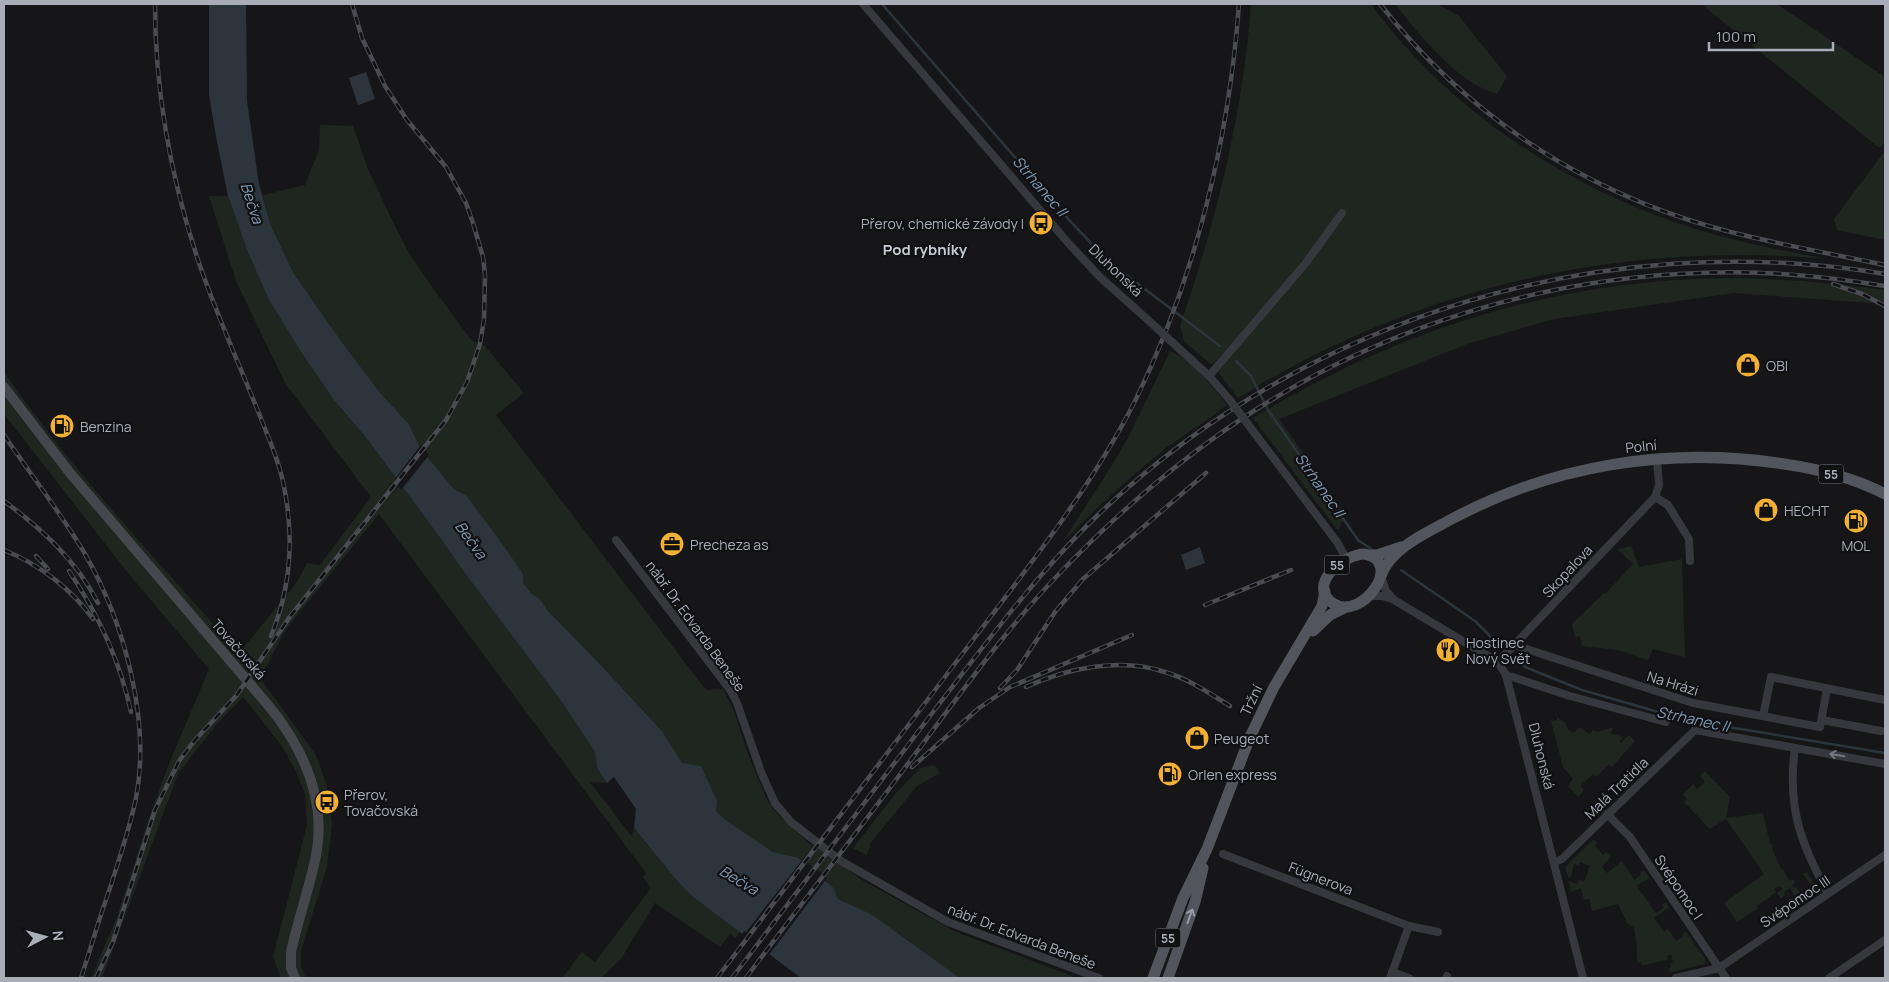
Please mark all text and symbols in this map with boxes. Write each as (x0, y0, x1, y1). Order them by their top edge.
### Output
scale bar (1709, 20, 1833, 52)
text: 100 m (1716, 26, 1756, 47)
water label: Strhanec II (1008, 151, 1073, 222)
water label: Bečva (236, 180, 269, 227)
bus stop icon: Přerov, chemické závody I (1028, 210, 1054, 236)
place label: Přerov, chemické závody I (861, 214, 1024, 233)
district label: Pod rybníky (883, 239, 968, 260)
street label: Dluhonská (1085, 240, 1147, 300)
shop icon: OBI (1735, 352, 1761, 378)
place label: OBI (1766, 356, 1788, 375)
fuel station icon: Benzina (49, 413, 75, 439)
place label: Benzina (80, 417, 132, 436)
street label: Polní (1624, 435, 1658, 457)
water label: Strhanec II (1290, 449, 1351, 522)
road number: 55 (1818, 464, 1844, 484)
shop icon: HECHT (1753, 497, 1779, 523)
place label: HECHT (1784, 501, 1830, 520)
fuel station icon: MOL (1843, 508, 1869, 534)
water label: Bečva (450, 517, 492, 564)
office icon: Precheza as (659, 531, 685, 557)
place label: Precheza as (690, 535, 769, 554)
place label: MOL (1841, 536, 1871, 555)
street label: Skopalova (1538, 541, 1596, 601)
road number: 55 (1324, 556, 1350, 574)
street label: nábř. Dr. Edvarda Beneše (642, 557, 750, 695)
street label: Tovačovská (208, 615, 270, 683)
place label: Hostinec Nový Svět (1466, 633, 1531, 668)
restaurant icon: Hostinec Nový Svět (1435, 637, 1461, 663)
street label: Na Hrázi (1645, 666, 1701, 700)
street label: Tržní (1236, 682, 1266, 718)
water label: Strhanec II (1655, 701, 1733, 737)
street label: Dluhonská (1525, 721, 1559, 791)
shop icon: Peugeot (1184, 725, 1210, 751)
place label: Peugeot (1214, 729, 1270, 748)
one-way arrow (1830, 750, 1846, 760)
street label: Malá Tratidla (1580, 753, 1652, 823)
fuel station icon: Orlen express (1157, 761, 1183, 787)
place label: Orlen express (1188, 765, 1277, 784)
place label: Přerov, Tovačovská (344, 785, 418, 820)
bus stop icon: Přerov, Tovačovská (314, 789, 340, 815)
street label: Svépomoc I (1650, 851, 1708, 923)
street label: Fügnerova (1286, 857, 1356, 899)
water label: Bečva (716, 860, 763, 900)
street label: Svépomoc III (1756, 871, 1834, 931)
street label: nábř. Dr. Edvarda Beneše (945, 899, 1099, 973)
one-way arrow (1186, 909, 1195, 924)
north arrow (20, 912, 70, 962)
road number: 55 (1156, 928, 1180, 948)
text: N (48, 930, 68, 942)

